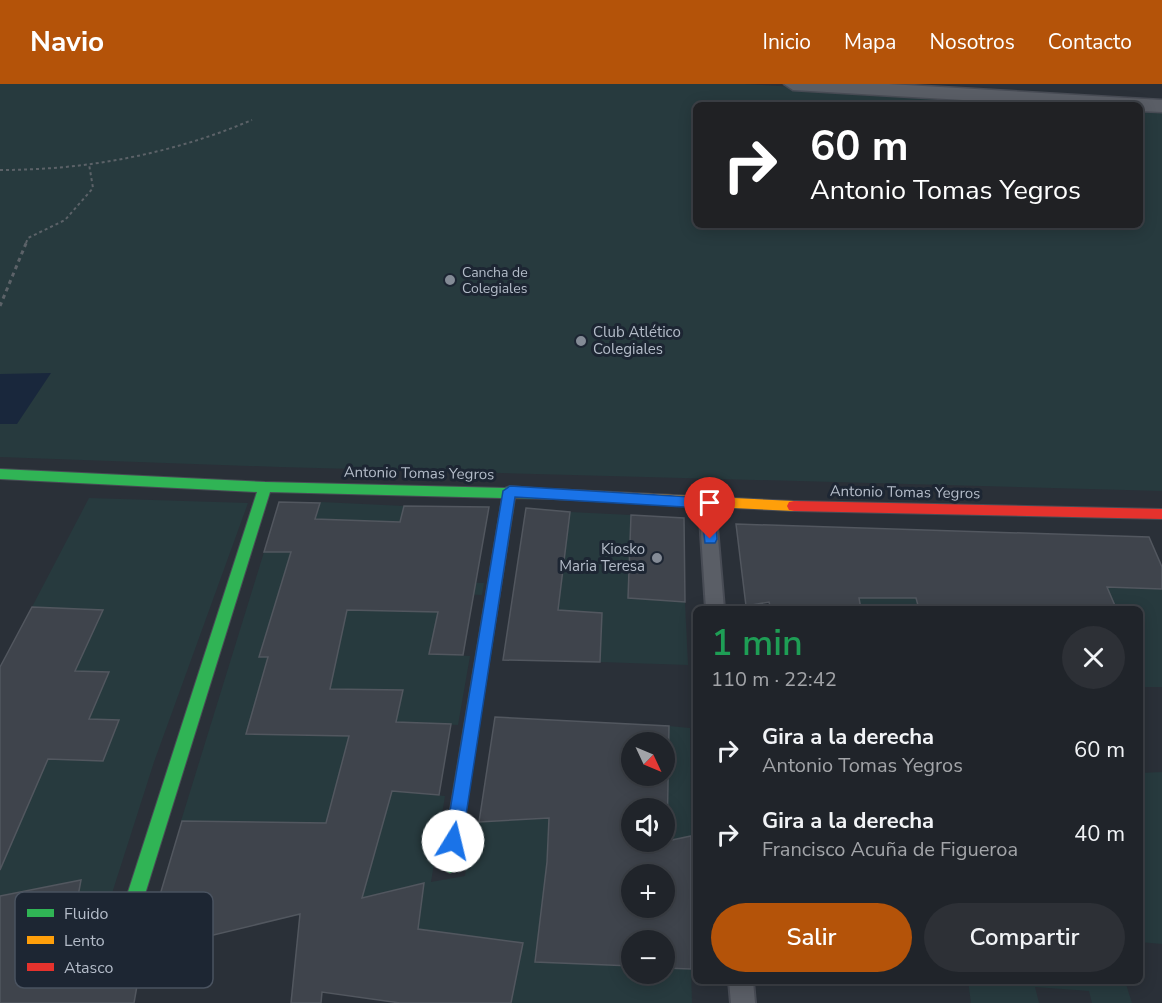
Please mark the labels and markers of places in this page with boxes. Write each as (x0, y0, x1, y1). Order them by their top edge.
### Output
place label: Cancha de Colegiales (462, 263, 528, 298)
marker: Cancha de Colegiales (443, 273, 457, 287)
place label: Club Atlético Colegiales (593, 322, 681, 359)
marker: Club Atlético Colegiales (574, 334, 588, 348)
pin (684, 477, 735, 539)
place label: Kiosko Maria Teresa (559, 539, 645, 576)
marker: Kiosko Maria Teresa (650, 551, 664, 565)

